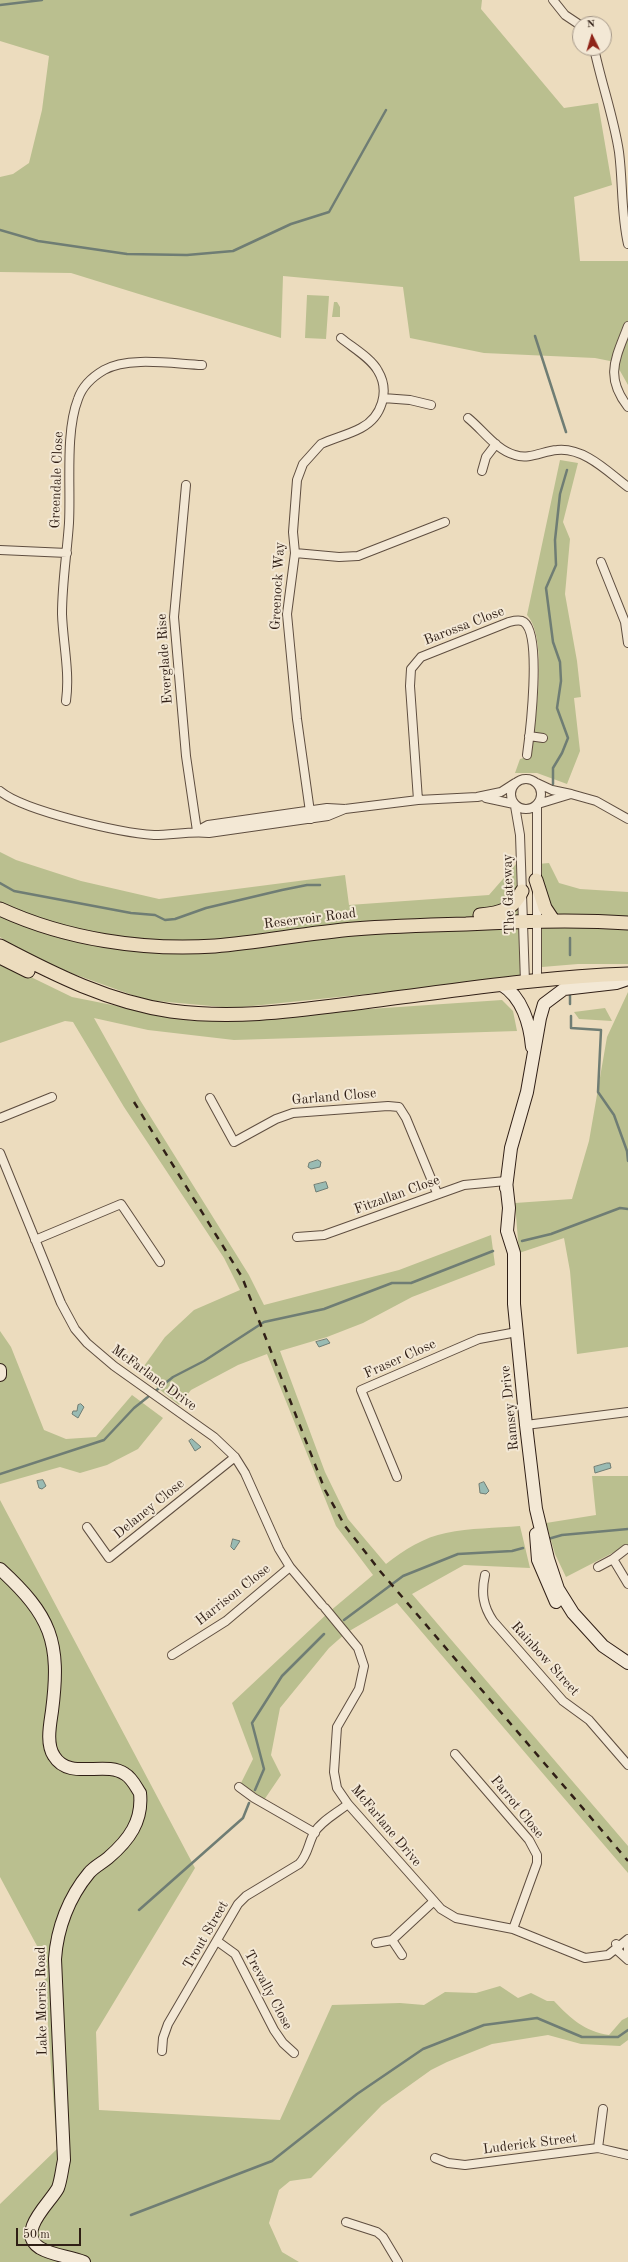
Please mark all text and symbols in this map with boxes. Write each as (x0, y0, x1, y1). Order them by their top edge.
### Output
north arrow (572, 16, 612, 56)
text: N (586, 19, 596, 30)
street label: Greendale Close (47, 431, 67, 529)
street label: Greenock Way (267, 541, 289, 631)
street label: Barossa Close (421, 603, 507, 649)
street label: Everglade Rise (153, 613, 177, 705)
street label: The Gateway (499, 853, 519, 935)
street label: Reservoir Road (263, 905, 357, 933)
street label: Garland Close (291, 1085, 377, 1109)
street label: Fitzallan Close (352, 1172, 442, 1218)
street label: Fraser Close (361, 1336, 439, 1382)
street label: McFarlane Drive (108, 1341, 200, 1415)
street label: Ramsey Drive (497, 1365, 523, 1451)
street label: Delaney Close (110, 1475, 188, 1543)
street label: Harrison Close (192, 1561, 274, 1629)
street label: Rainbow Street (507, 1618, 583, 1700)
street label: Parrot Close (487, 1772, 547, 1842)
street label: McFarlane Drive (347, 1782, 425, 1870)
street label: Trout Street (180, 1898, 232, 1972)
street label: Lake Morris Road (33, 1946, 51, 2056)
street label: Trevally Close (240, 1947, 296, 2033)
street label: Luderick Street (482, 2130, 578, 2158)
scale bar (18, 2220, 83, 2246)
text: 50 m (23, 2229, 50, 2241)

